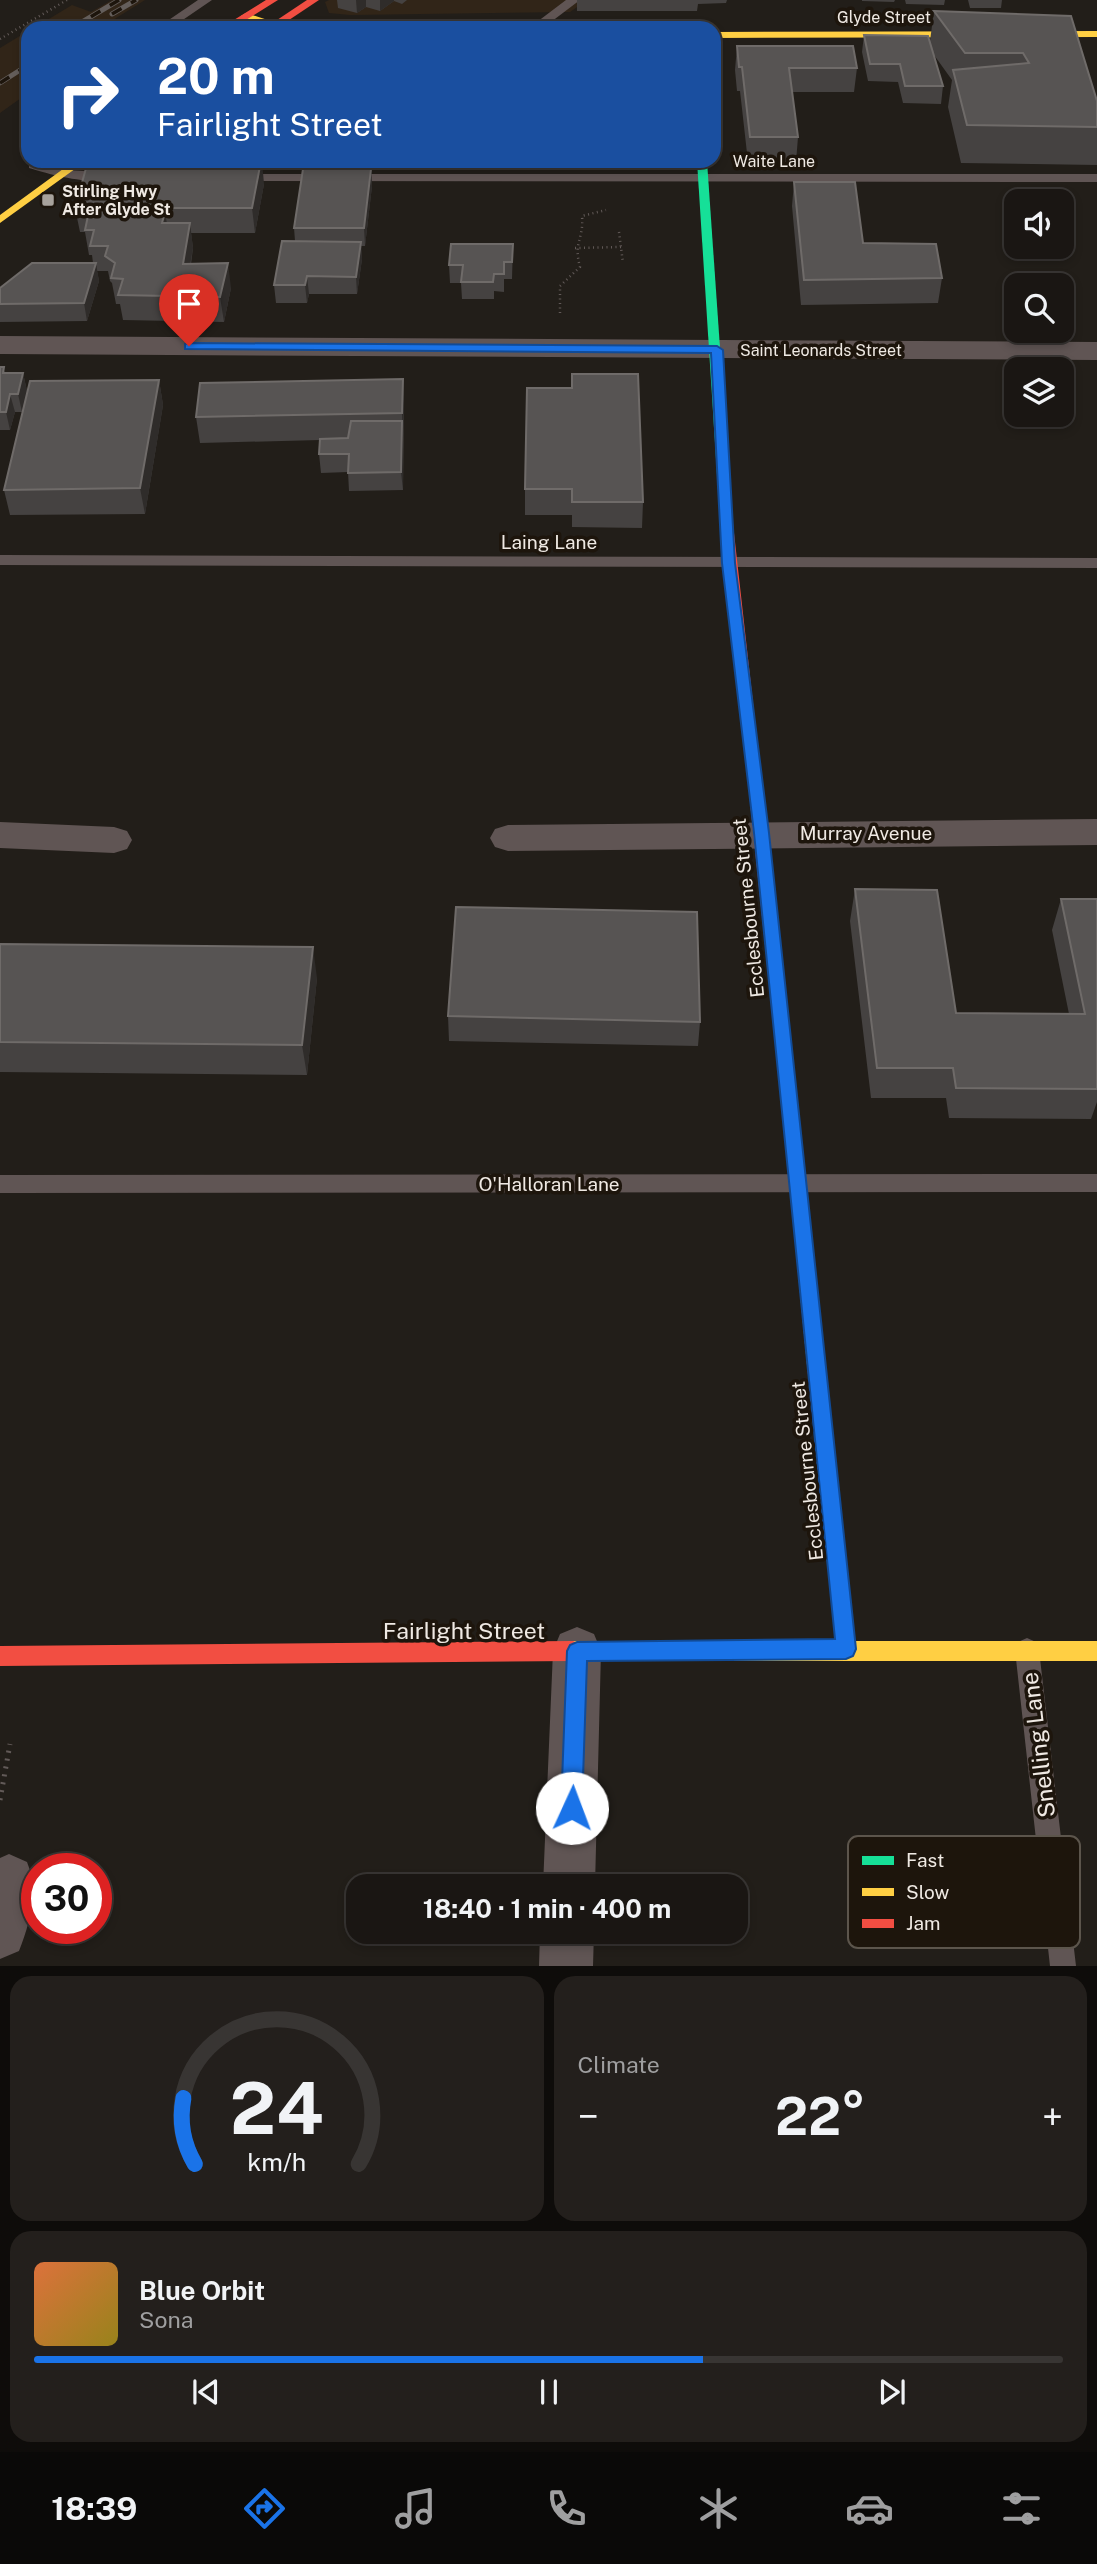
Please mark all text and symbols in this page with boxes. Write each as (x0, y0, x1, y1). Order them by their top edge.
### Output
street label: Glyde Street (837, 8, 931, 27)
text: 20 m (157, 47, 275, 105)
icon: right (42, 49, 133, 140)
text: Fairlight Street (157, 106, 383, 143)
street label: Waite Lane (733, 152, 815, 171)
place label: Stirling Hwy After Glyde St (62, 182, 171, 219)
map controls (1004, 189, 1074, 427)
button: sound (1004, 189, 1074, 259)
marker: Stirling Hwy After Glyde St (40, 192, 56, 208)
button: search (1004, 273, 1074, 343)
pin (159, 274, 219, 346)
icon: arrive (170, 285, 208, 323)
street label: Saint Leonards Street (740, 341, 902, 360)
button: layers (1004, 357, 1074, 427)
street label: Laing Lane (501, 531, 597, 553)
street label: Ecclesbourne Street (728, 817, 768, 999)
street label: Murray Avenue (800, 822, 932, 844)
street label: O'Halloran Lane (478, 1173, 620, 1195)
street label: Ecclesbourne Street (787, 1380, 827, 1562)
street label: Fairlight Street (383, 1617, 545, 1644)
street label: Snelling Lane (1016, 1671, 1060, 1819)
position arrow (535, 1771, 609, 1845)
legend (848, 1836, 1080, 1948)
text: Fast (906, 1849, 944, 1871)
speed limit sign: 30 (21, 1853, 112, 1944)
text: Slow (906, 1881, 950, 1903)
text: 18:40 · 1 min · 400 m (423, 1893, 671, 1924)
text: Jam (906, 1912, 940, 1934)
text: Climate (578, 2051, 660, 2078)
text: 24 (230, 2066, 324, 2151)
text: 22° (775, 2086, 866, 2147)
text: − (578, 2094, 599, 2139)
text: + (1042, 2094, 1063, 2139)
text: km/h (247, 2147, 306, 2177)
text: Blue Orbit (139, 2275, 265, 2306)
text: Sona (139, 2306, 193, 2333)
icon: previous (187, 2373, 225, 2411)
icon: pause (530, 2373, 568, 2411)
icon: next (873, 2373, 911, 2411)
icon: directions (240, 2484, 289, 2533)
icon: music (391, 2484, 440, 2533)
icon: phone (542, 2484, 591, 2533)
icon: climate (694, 2484, 743, 2533)
icon: car (845, 2484, 894, 2533)
icon: filters (997, 2484, 1046, 2533)
text: 18:39 (51, 2490, 137, 2527)

